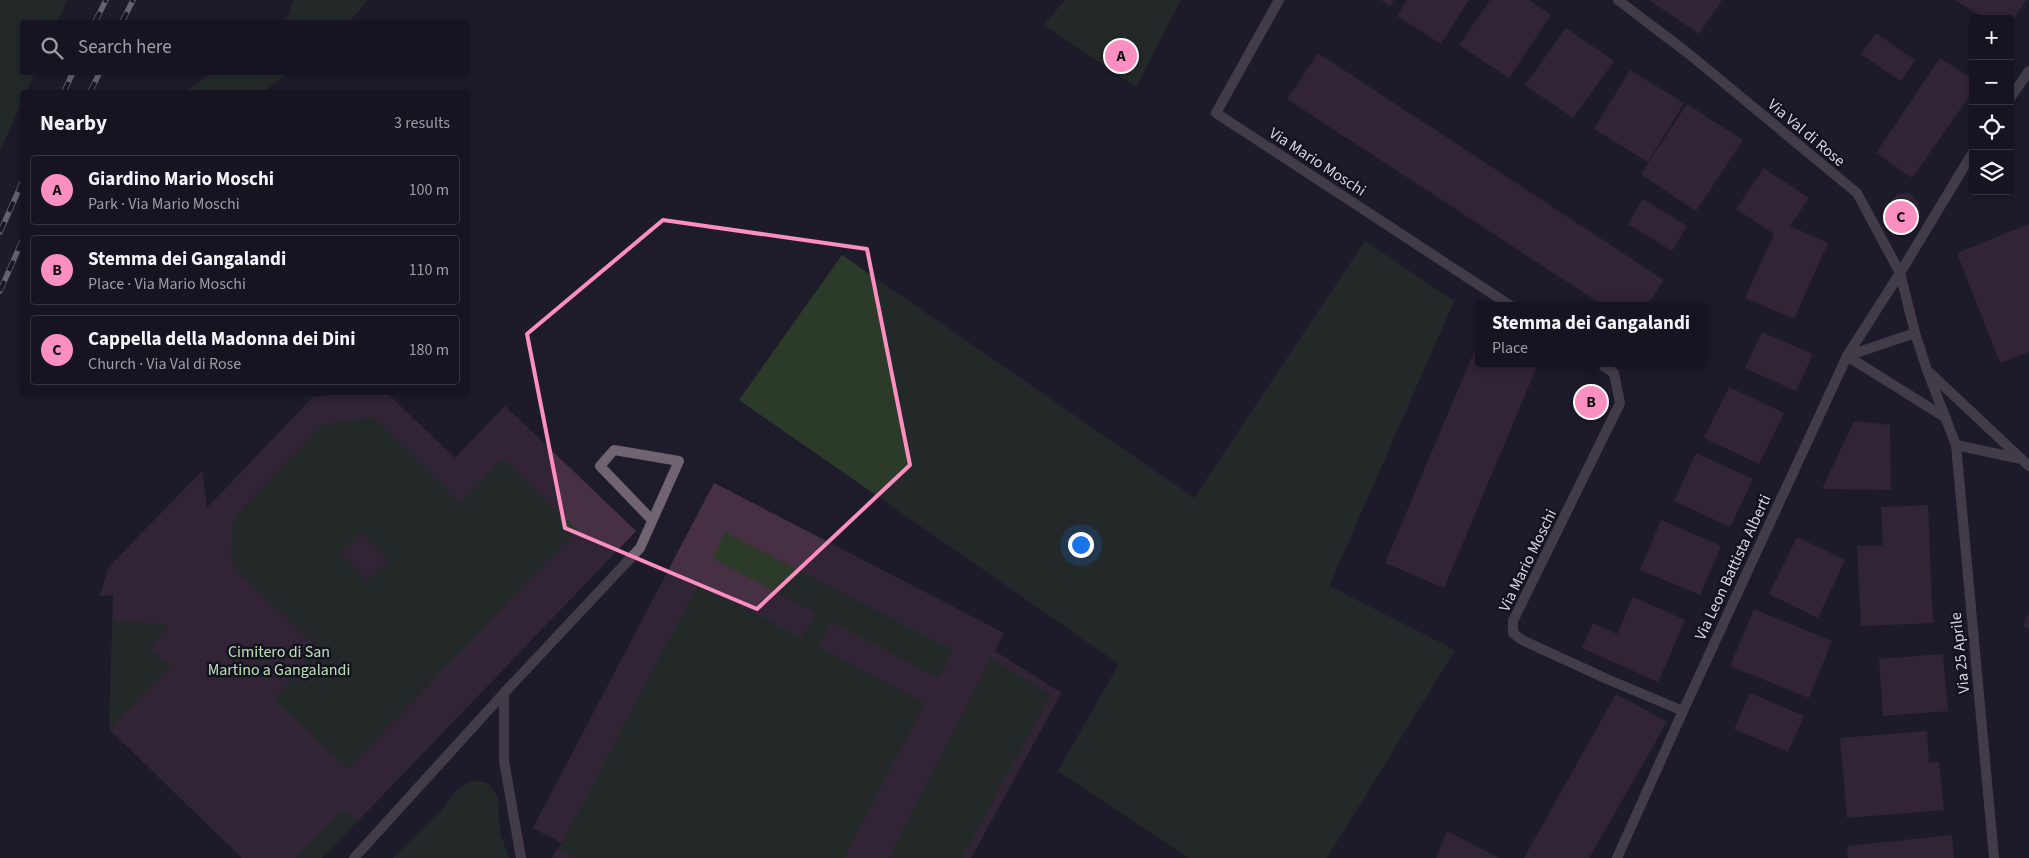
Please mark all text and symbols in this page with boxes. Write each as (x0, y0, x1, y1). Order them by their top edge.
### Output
map controls (1969, 15, 2014, 195)
button: + (1969, 15, 2014, 60)
search box (20, 20, 470, 75)
icon: search (38, 34, 66, 62)
text: Search here (78, 34, 172, 61)
pin: A (1105, 37, 1137, 75)
button: − (1969, 60, 2014, 105)
street label: Via Val di Rose (1763, 94, 1850, 172)
button: locate (1969, 105, 2014, 150)
text: Nearby (40, 108, 107, 138)
text: 3 results (394, 112, 450, 134)
street label: Via Mario Moschi (1265, 122, 1370, 201)
button: layers (1969, 150, 2014, 195)
text: Giardino Mario Moschi (88, 166, 274, 193)
text: A (52, 179, 62, 201)
text: 100 m (409, 179, 449, 201)
text: Park · Via Mario Moschi (88, 193, 240, 215)
pin: C (1885, 198, 1917, 236)
text: Stemma dei Gangalandi (88, 246, 286, 273)
text: B (52, 259, 62, 281)
text: 110 m (409, 259, 449, 281)
text: Place · Via Mario Moschi (88, 273, 246, 295)
popup (1475, 302, 1707, 367)
text: Stemma dei Gangalandi (1492, 310, 1690, 337)
text: Cappella della Madonna dei Dini (88, 326, 355, 353)
text: Place (1492, 337, 1528, 359)
text: C (52, 339, 62, 361)
text: 180 m (409, 339, 449, 361)
text: Church · Via Val di Rose (88, 353, 241, 375)
pin: B (1575, 383, 1607, 421)
street label: Via Leon Battista Alberti (1689, 491, 1776, 644)
street label: Via Mario Moschi (1494, 506, 1562, 615)
your location (1068, 532, 1094, 558)
street label: Via 25 Aprile (1945, 611, 1975, 695)
park label: Cimitero di San Martino a Gangalandi (208, 641, 350, 681)

